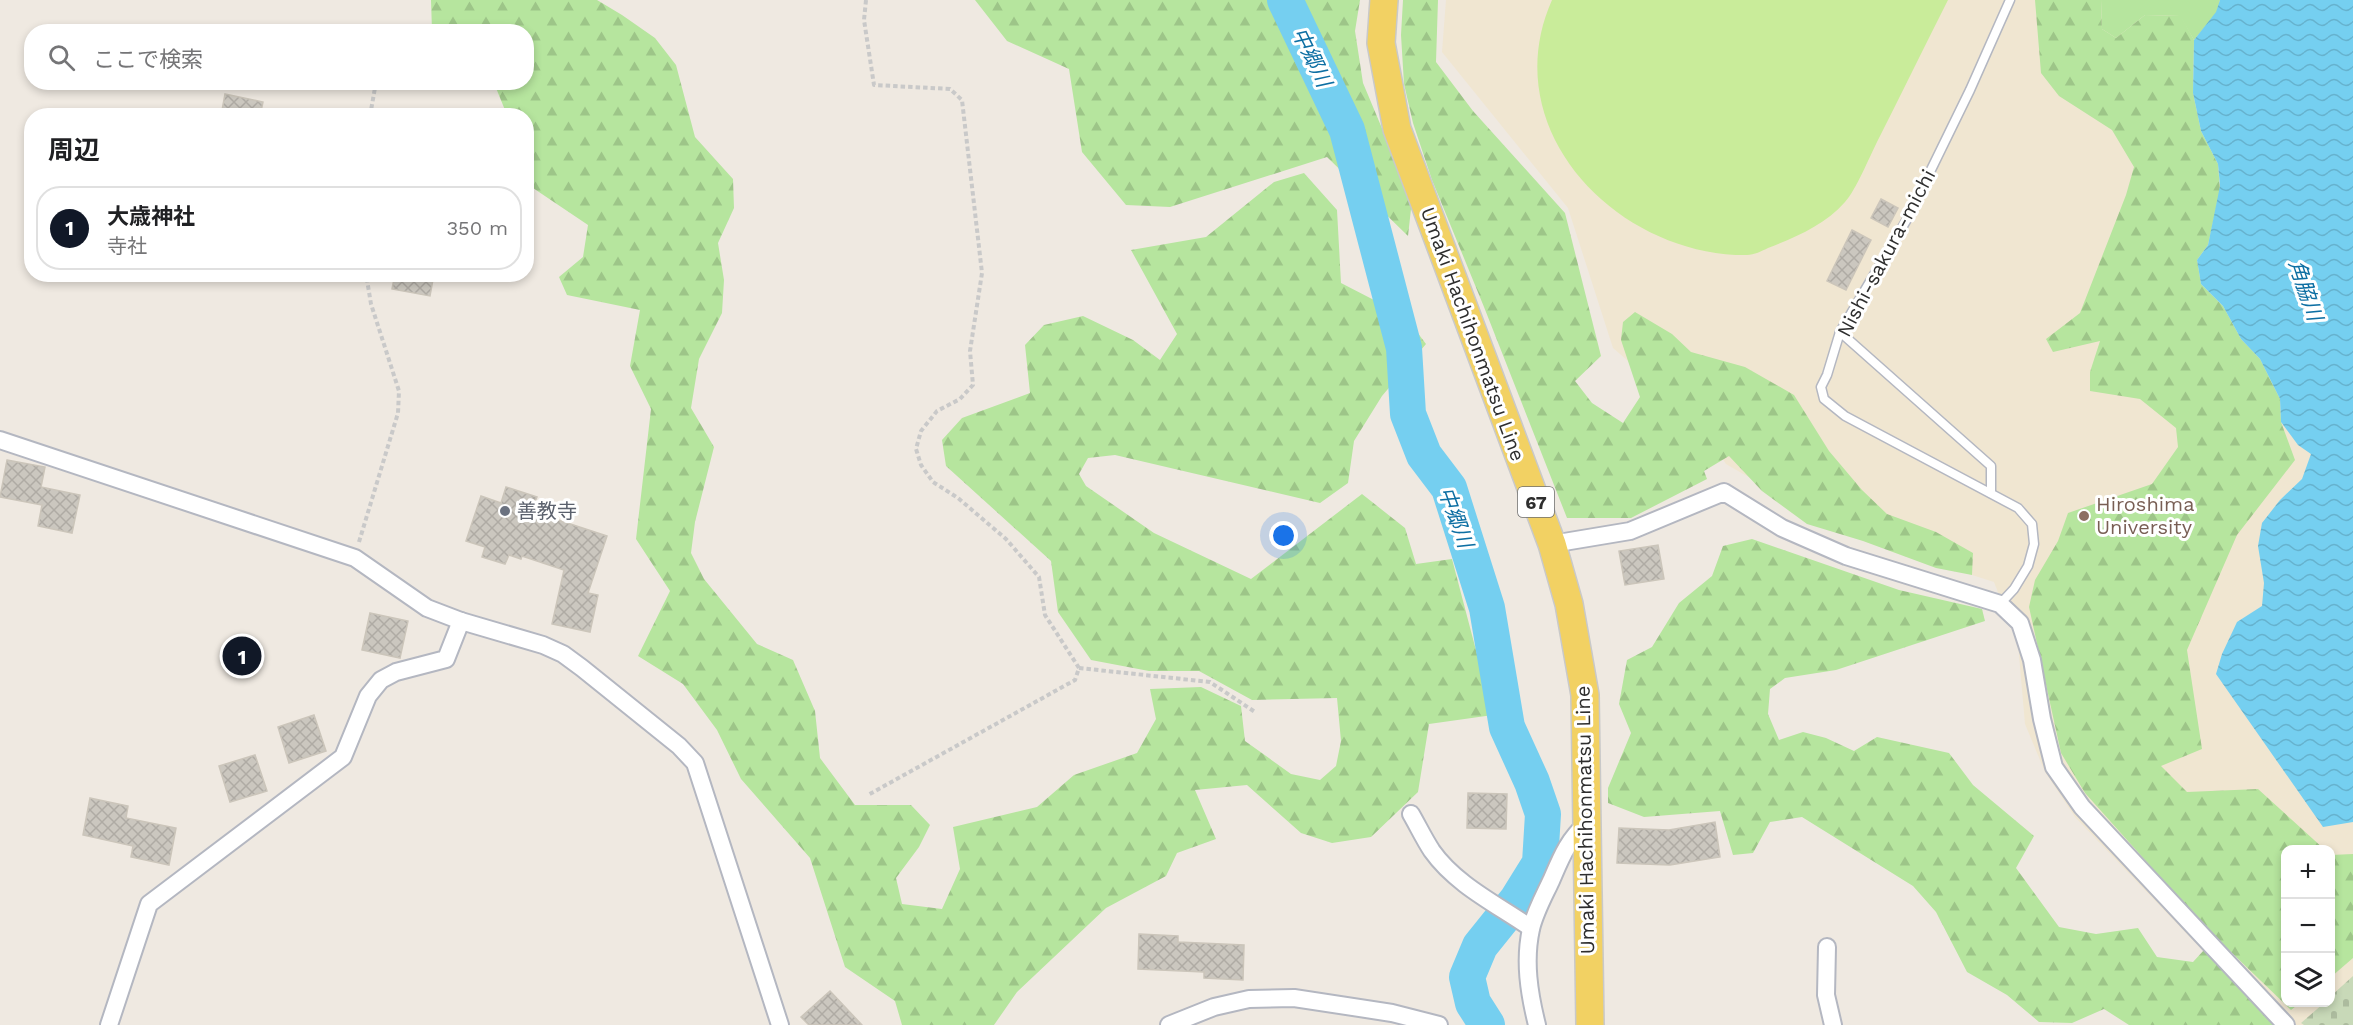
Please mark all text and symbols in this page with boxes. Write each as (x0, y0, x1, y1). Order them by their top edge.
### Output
water label: 中郷川 (1287, 23, 1338, 93)
search box (24, 24, 534, 90)
icon: search (45, 41, 78, 74)
text: ここで検索 (93, 47, 203, 72)
text: 周辺 (48, 135, 100, 165)
street label: Nishi-sakura-michi (1832, 165, 1940, 341)
text: 大歳神社 (107, 204, 195, 229)
street label: Umaki Hachihonmatsu Line (1416, 204, 1530, 464)
text: 1 (65, 216, 74, 240)
text: 350 m (446, 216, 508, 240)
text: 寺社 (107, 234, 147, 258)
water label: 角脇川 (2284, 256, 2329, 326)
water label: 中郷川 (1433, 483, 1479, 553)
road number: 67 (1518, 487, 1554, 517)
place label: Hiroshima University (2096, 492, 2194, 539)
place label: 善教寺 (517, 499, 577, 523)
marker: 善教寺 (498, 504, 512, 518)
marker: Hiroshima University (2077, 509, 2091, 523)
your location (1269, 521, 1298, 550)
pin: 1 (222, 634, 262, 678)
street label: Umaki Hachihonmatsu Line (1571, 685, 1599, 955)
map controls (2281, 845, 2335, 1007)
button: + (2281, 845, 2335, 899)
button: − (2281, 899, 2335, 953)
button: layers (2281, 953, 2335, 1007)

